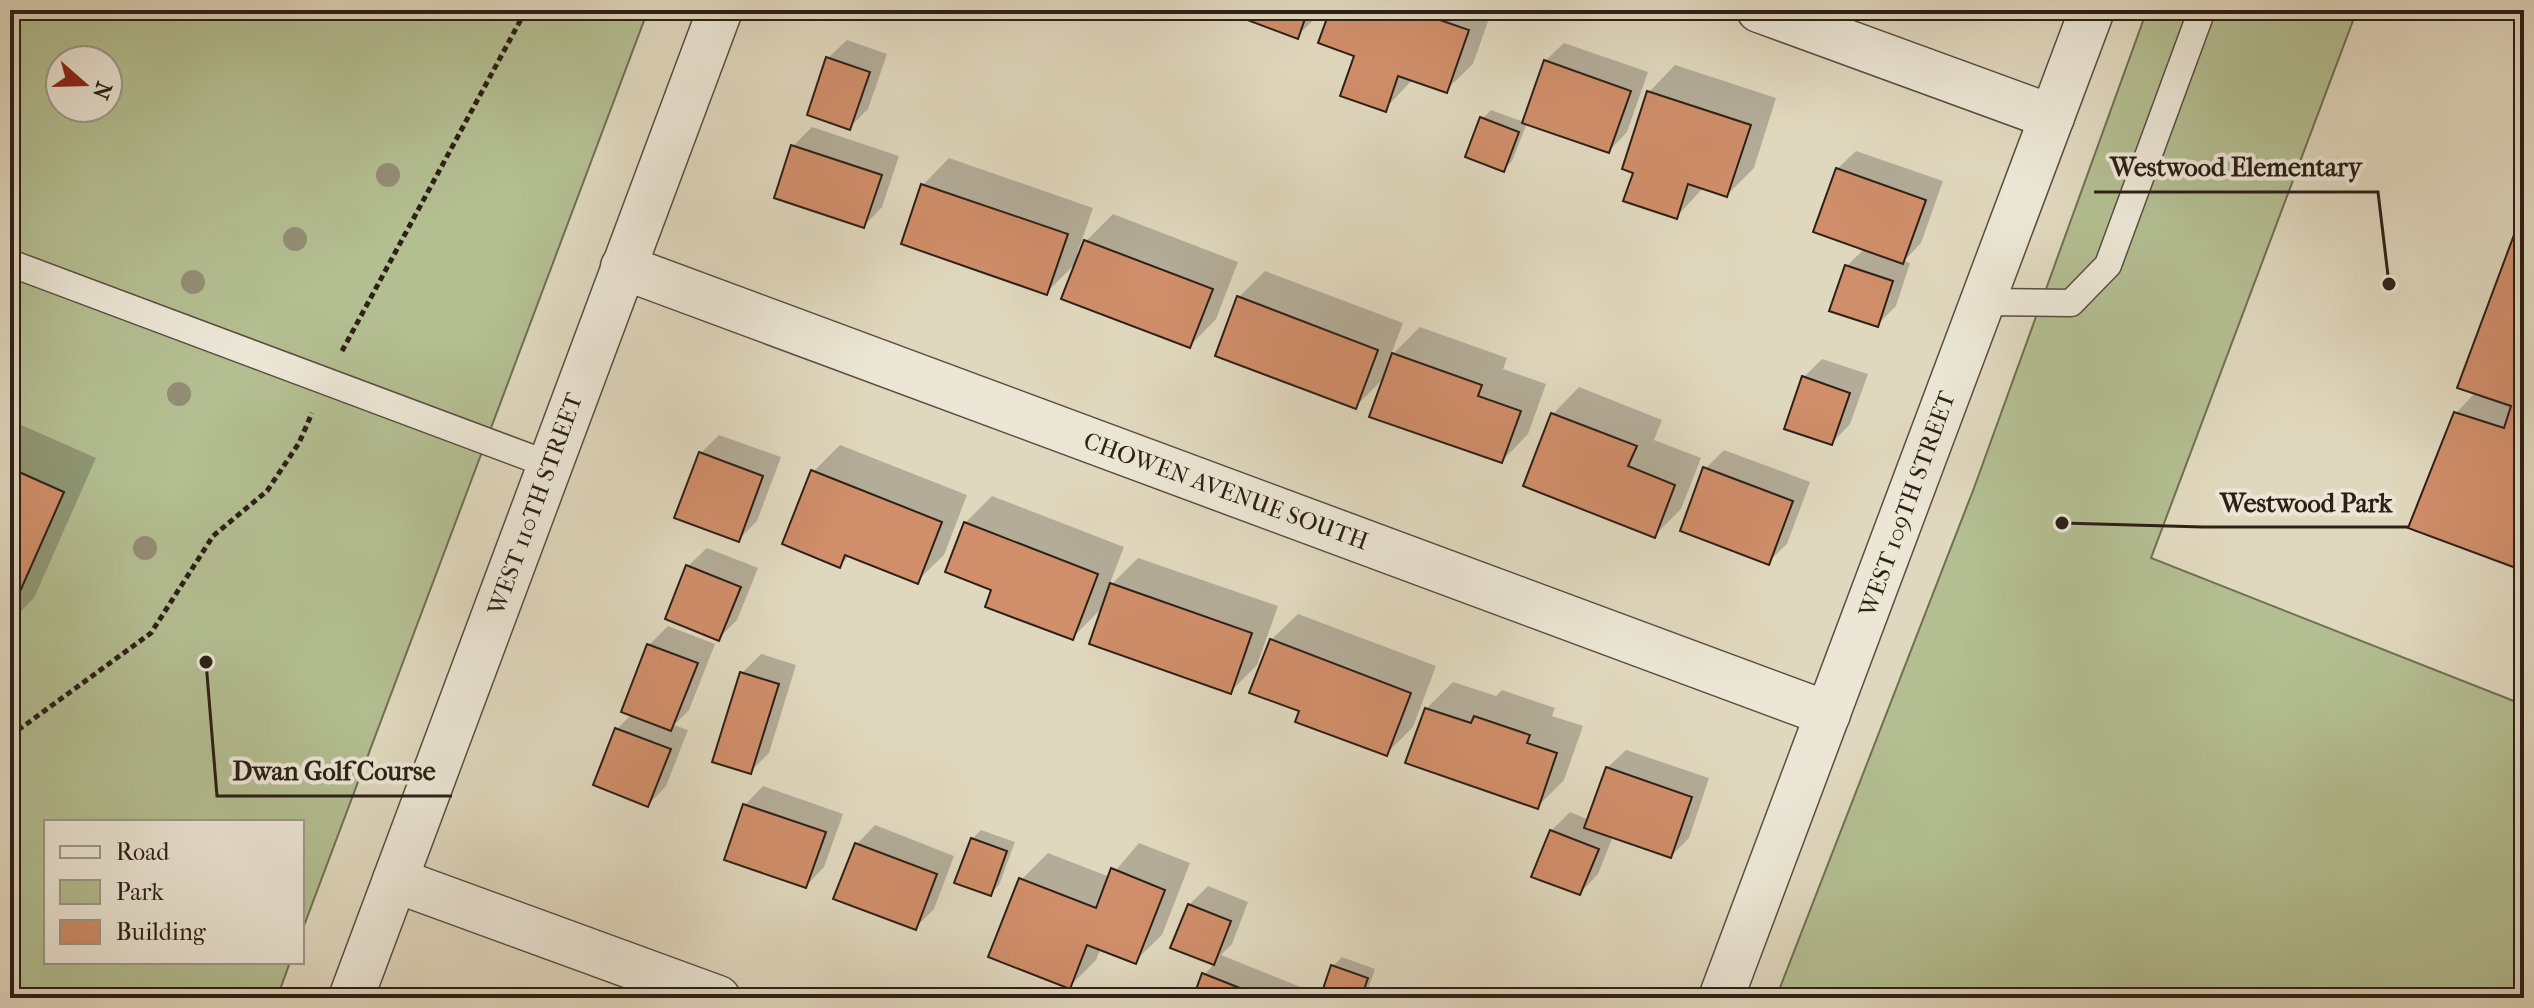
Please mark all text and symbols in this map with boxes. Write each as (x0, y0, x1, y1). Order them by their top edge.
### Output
north arrow (44, 44, 124, 124)
text: N (87, 78, 117, 103)
callout: Westwood Elementary (2094, 142, 2378, 192)
text: Westwood Elementary (2109, 152, 2364, 183)
street label: WEST 109TH STREET (1853, 387, 1961, 622)
street label: WEST 110TH STREET (481, 389, 588, 620)
street label: CHOWEN AVENUE SOUTH (1080, 426, 1372, 556)
callout: Westwood Park (2203, 477, 2408, 527)
text: Westwood Park (2219, 488, 2394, 519)
callout: Dwan Golf Course (217, 746, 452, 796)
text: Dwan Golf Course (232, 756, 436, 787)
legend (44, 820, 304, 964)
text: Road (116, 838, 170, 866)
text: Park (116, 878, 164, 906)
text: Building (116, 918, 207, 946)

